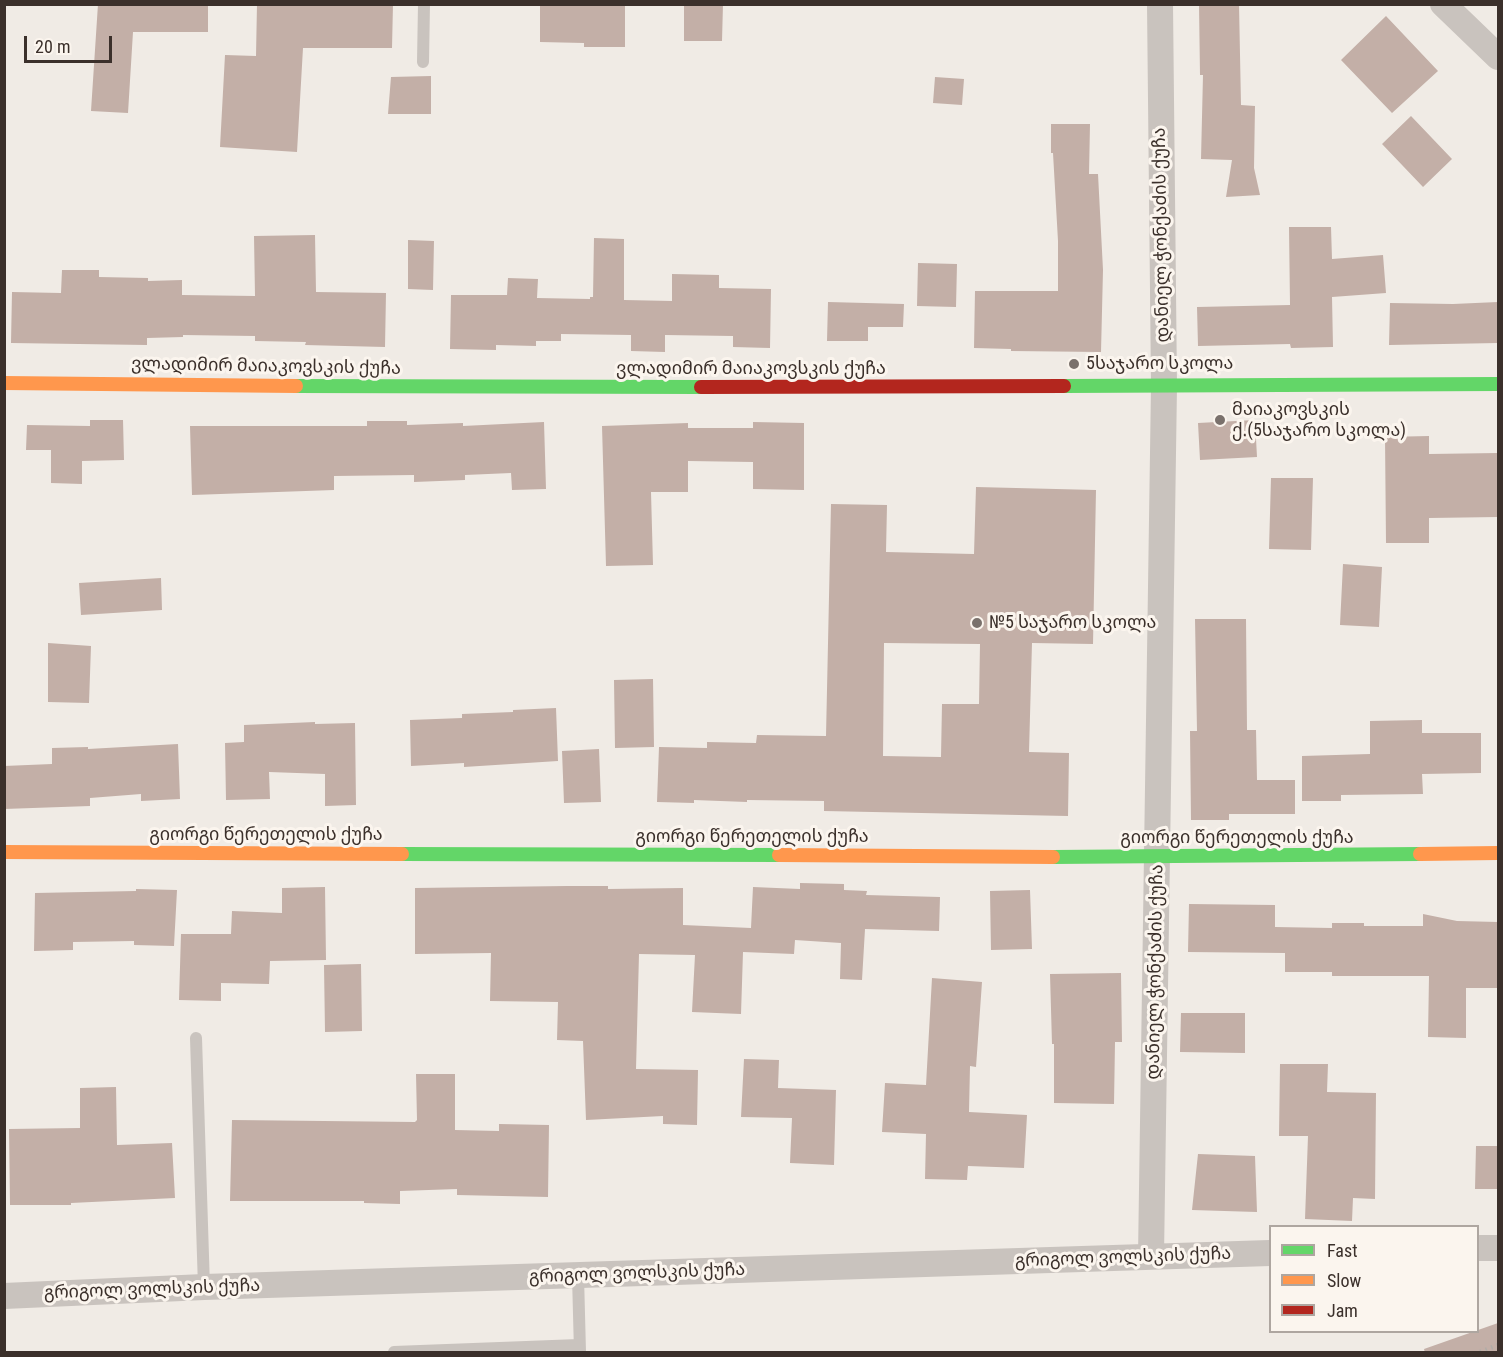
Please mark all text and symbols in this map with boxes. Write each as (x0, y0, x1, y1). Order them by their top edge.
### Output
scale bar (27, 24, 116, 62)
text: 20 m (35, 36, 70, 57)
street label: დანიელ ჭონქაძის ქუჩა (1149, 127, 1175, 343)
place label: 5საჯარო სკოლა (1086, 353, 1233, 375)
street label: ვლადიმირ მაიაკოვსკის ქუჩა (131, 354, 401, 380)
marker: 5საჯარო სკოლა (1067, 357, 1081, 371)
street label: ვლადიმირ მაიაკოვსკის ქუჩა (616, 358, 886, 380)
place label: მაიაკოვსკის ქ.(5საჯარო სკოლა) (1232, 399, 1406, 442)
marker: მაიაკოვსკის ქ.(5საჯარო სკოლა) (1213, 413, 1227, 427)
place label: №5 საჯარო სკოლა (989, 612, 1156, 634)
marker: №5 საჯარო სკოლა (970, 616, 984, 630)
street label: გიორგი წერეთელის ქუჩა (149, 824, 383, 846)
street label: გიორგი წერეთელის ქუჩა (635, 826, 869, 848)
street label: გიორგი წერეთელის ქუჩა (1120, 827, 1354, 849)
street label: დანიელ ჭონქაძის ქუჩა (1143, 864, 1169, 1080)
legend (1269, 1225, 1479, 1333)
text: Fast (1327, 1240, 1358, 1261)
street label: გრიგოლ ვოლსკის ქუჩა (1015, 1243, 1231, 1273)
street label: გრიგოლ ვოლსკის ქუჩა (529, 1259, 745, 1289)
text: Slow (1327, 1270, 1361, 1291)
street label: გრიგოლ ვოლსკის ქუჩა (44, 1275, 260, 1305)
text: Jam (1327, 1300, 1358, 1321)

